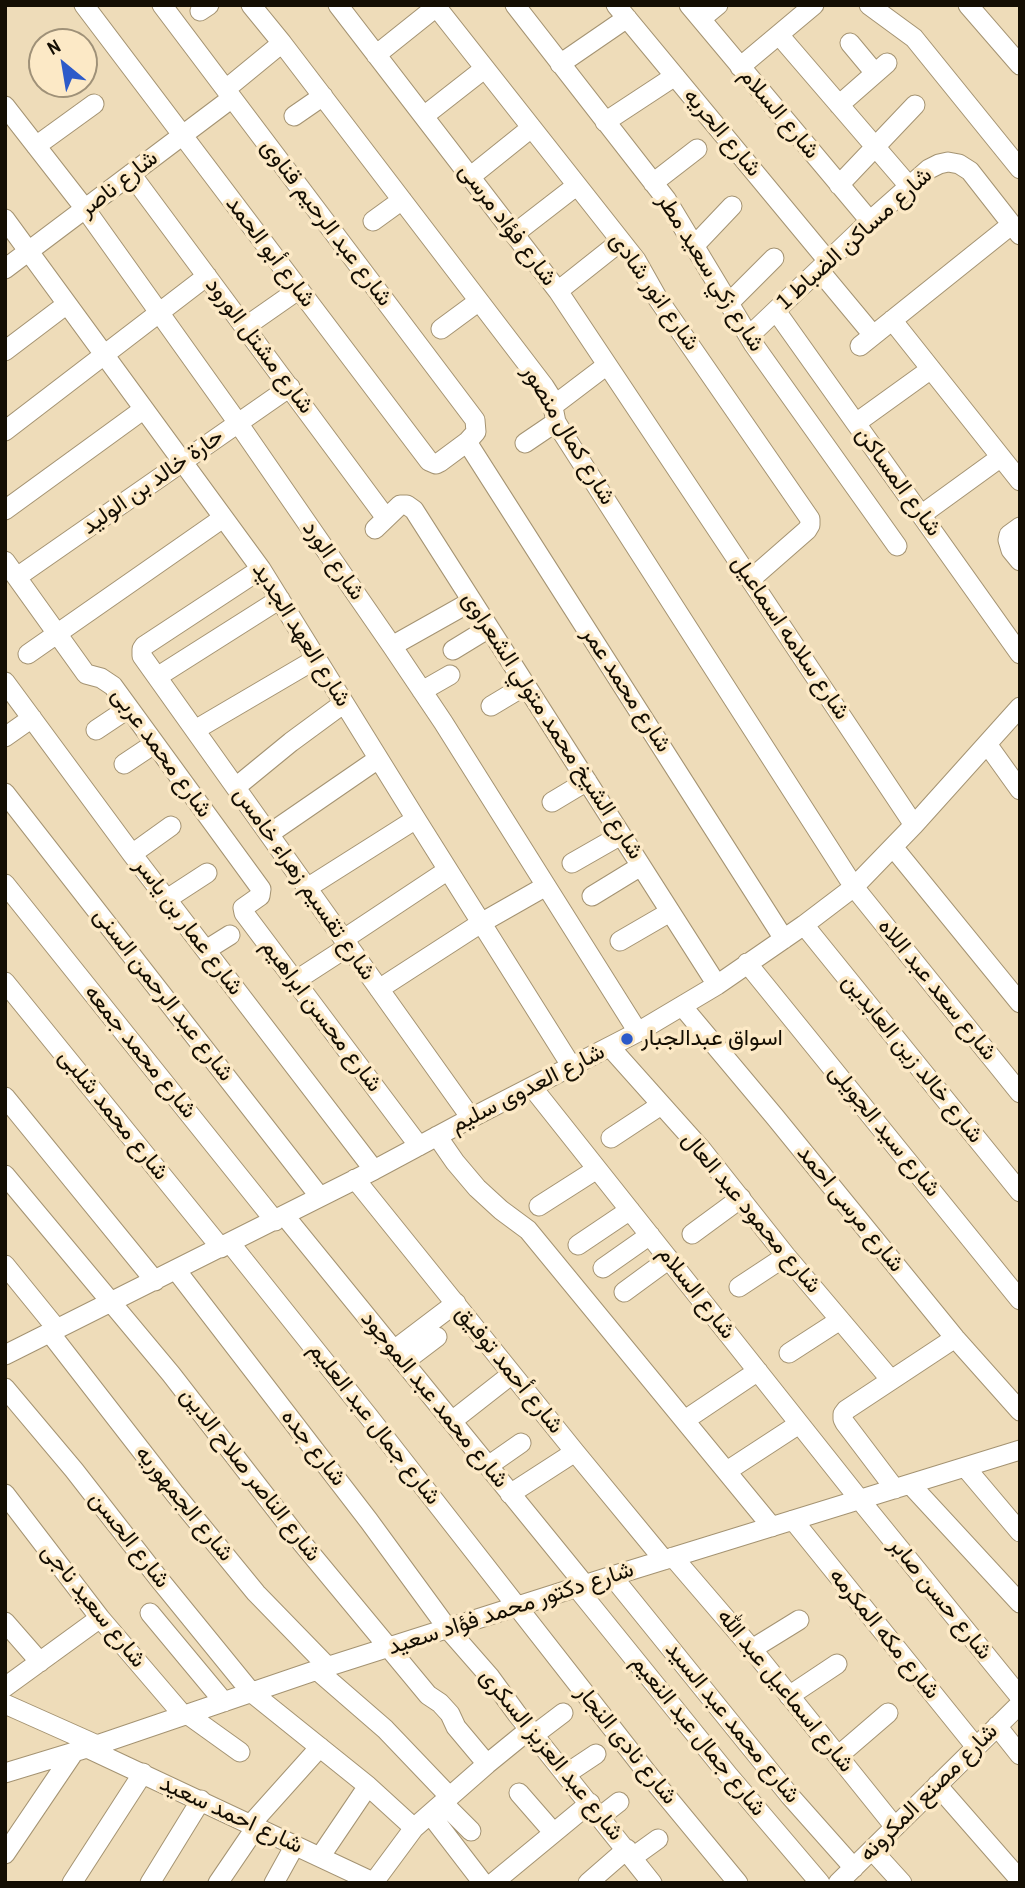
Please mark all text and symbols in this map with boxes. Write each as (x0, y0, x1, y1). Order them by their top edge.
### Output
north arrow (28, 28, 98, 98)
text: N (42, 32, 65, 61)
street label: شارع السلام (733, 63, 825, 165)
street label: شارع الحريه (677, 83, 767, 183)
street label: شارع عبد الرحيم قناوى (254, 134, 398, 312)
street label: شارع ناصر (74, 145, 164, 223)
street label: شارع فؤاد مرسى (452, 158, 562, 292)
street label: شارع مساكن الضباط 1 (772, 162, 938, 316)
street label: شارع زكي سعيد مطر (650, 189, 770, 357)
street label: شارع أبو الحمد (219, 191, 321, 313)
street label: شارع انور شادى (603, 228, 705, 356)
street label: شارع مشتل الورود (199, 272, 319, 420)
street label: شارع كمال منصور (515, 360, 621, 510)
street label: شارع المساكن (849, 422, 947, 542)
street label: حارة خالد بن الوليد (77, 423, 229, 541)
street label: شارع الورد (296, 516, 370, 606)
street label: شارع سلامه اسماعيل (725, 551, 855, 725)
street label: شارع العهد الجديد (246, 558, 356, 712)
street label: شارع الشيخ محمد متولي الشعراوى (455, 587, 649, 865)
street label: شارع محمد عمر (575, 622, 677, 758)
street label: شارع محمد عربى (104, 682, 218, 824)
street label: شارع تقسيم زهراء خامس (227, 782, 381, 986)
street label: شارع عمار بن ياسر (127, 853, 249, 1001)
street label: شارع عبد الرحمن السنى (87, 903, 239, 1087)
street label: شارع سعد عبد اللاه (871, 914, 1003, 1066)
street label: شارع محسن ابراهيم (255, 934, 387, 1098)
street label: شارع خالد زين العابدين (835, 969, 989, 1149)
street label: شارع محمد جمعه (78, 980, 202, 1124)
place label: اسواق عبدالجبار (641, 1025, 783, 1053)
marker: اسواق عبدالجبار (619, 1031, 635, 1047)
street label: شارع العدوى سليم (446, 1038, 610, 1140)
street label: شارع محمد شلبى (52, 1044, 174, 1186)
street label: شارع سيد الجويلى (822, 1059, 946, 1203)
street label: شارع محمود عبد العال (675, 1127, 827, 1299)
street label: شارع مرسى احمد (790, 1140, 910, 1278)
street label: شارع السلام (651, 1241, 741, 1345)
street label: شارع أحمد توفيق (449, 1300, 569, 1440)
street label: شارع محمد عبد الموجود (354, 1306, 514, 1494)
street label: شارع جمال عبد العليم (302, 1337, 446, 1511)
street label: شارع الناصر صلاح الدين (174, 1383, 326, 1567)
street label: شارع جده (274, 1404, 352, 1492)
street label: شارع الجمهوريه (129, 1441, 239, 1567)
street label: شارع الحسن (83, 1486, 175, 1594)
street label: شارع حسن صابر (882, 1532, 998, 1666)
street label: شارع سعيد ناجى (35, 1538, 151, 1674)
street label: شارع دكتور محمد فؤاد سعيد (385, 1556, 637, 1662)
street label: شارع مكه المكرمه (823, 1563, 945, 1705)
street label: شارع اسماعيل عبد الله (711, 1604, 859, 1778)
street label: شارع محمد عبد السيد (659, 1637, 805, 1809)
street label: شارع جمال عبد النعيم (625, 1650, 771, 1822)
street label: شارع عبد العزيز السكرى (473, 1663, 629, 1847)
street label: شارع نادى النجار (569, 1680, 683, 1810)
street label: شارع مصنع المكرونه (854, 1718, 1004, 1868)
street label: شارع احمد سعيد (155, 1770, 307, 1860)

